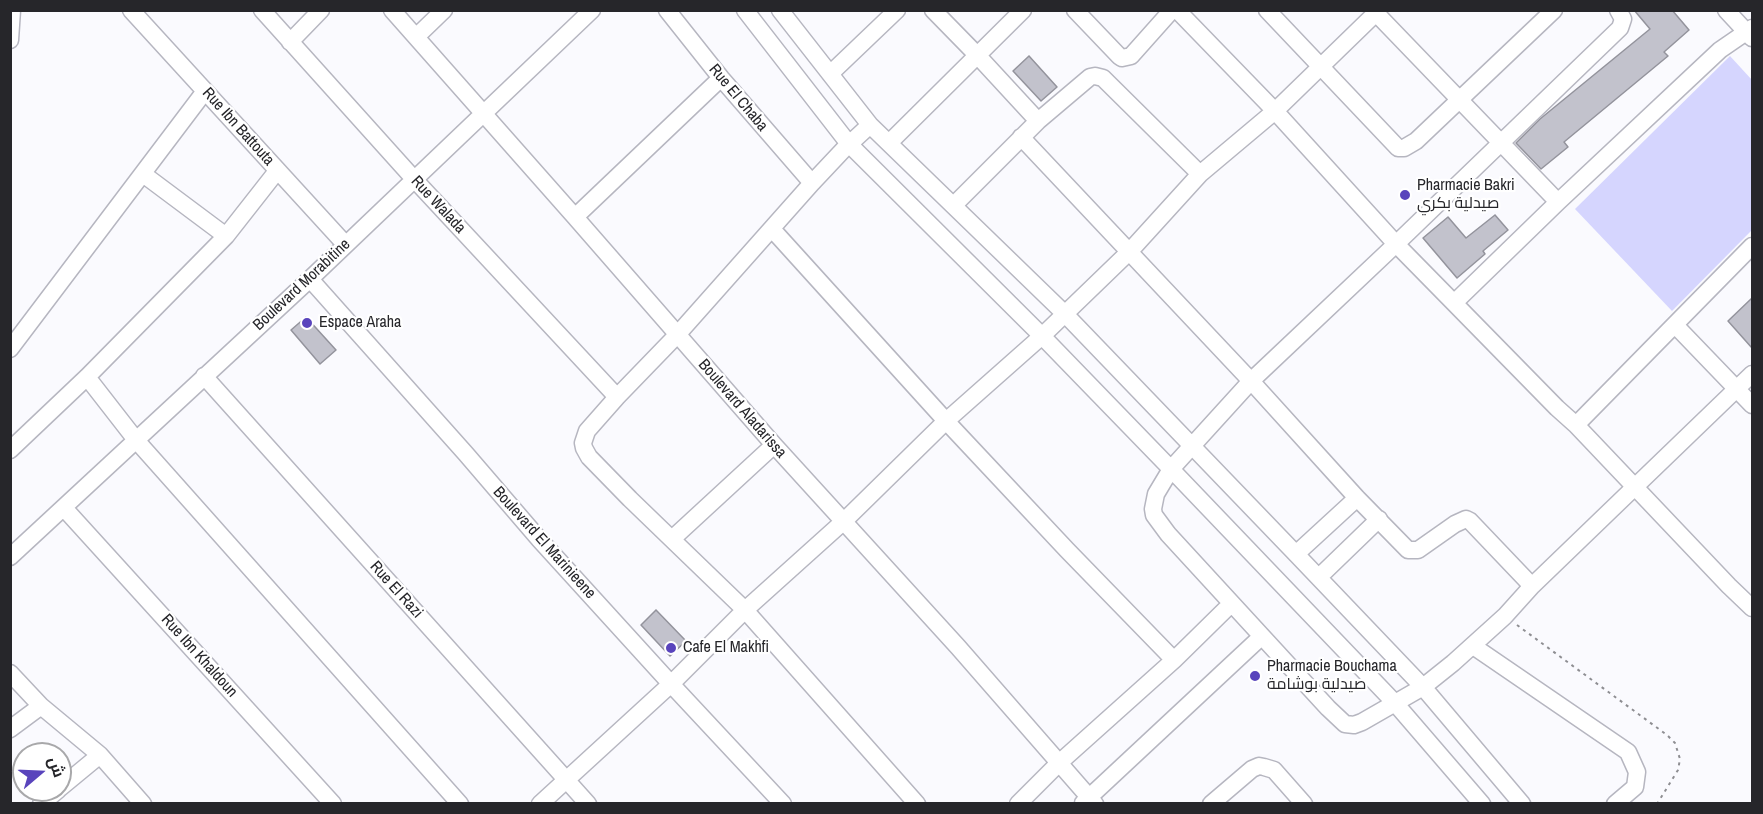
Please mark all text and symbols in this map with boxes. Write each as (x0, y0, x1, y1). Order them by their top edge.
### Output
street label: Rue El Chaba (704, 61, 772, 135)
street label: Rue Ibn Battouta (198, 84, 278, 170)
street label: Rue Walada (407, 172, 469, 238)
place label: Pharmacie Bakri صيدلية بكري (1417, 176, 1515, 214)
marker: Pharmacie Bakri صيدلية بكري (1398, 188, 1412, 202)
street label: Boulevard Morabitine (250, 235, 354, 335)
place label: Espace Araha (319, 313, 401, 333)
marker: Espace Araha (300, 316, 314, 330)
street label: Boulevard Aladarissa (694, 356, 790, 462)
street label: Boulevard El Marinieene (489, 483, 599, 603)
street label: Rue El Razi (365, 558, 427, 622)
street label: Rue Ibn Khaldoun (157, 611, 241, 701)
place label: Cafe El Makhfi (683, 638, 769, 658)
marker: Cafe El Makhfi (664, 641, 678, 655)
place label: Pharmacie Bouchama صيدلية بوشامة (1267, 657, 1397, 695)
marker: Pharmacie Bouchama صيدلية بوشامة (1248, 669, 1262, 683)
north arrow (12, 742, 72, 802)
text: ش (43, 754, 71, 780)

